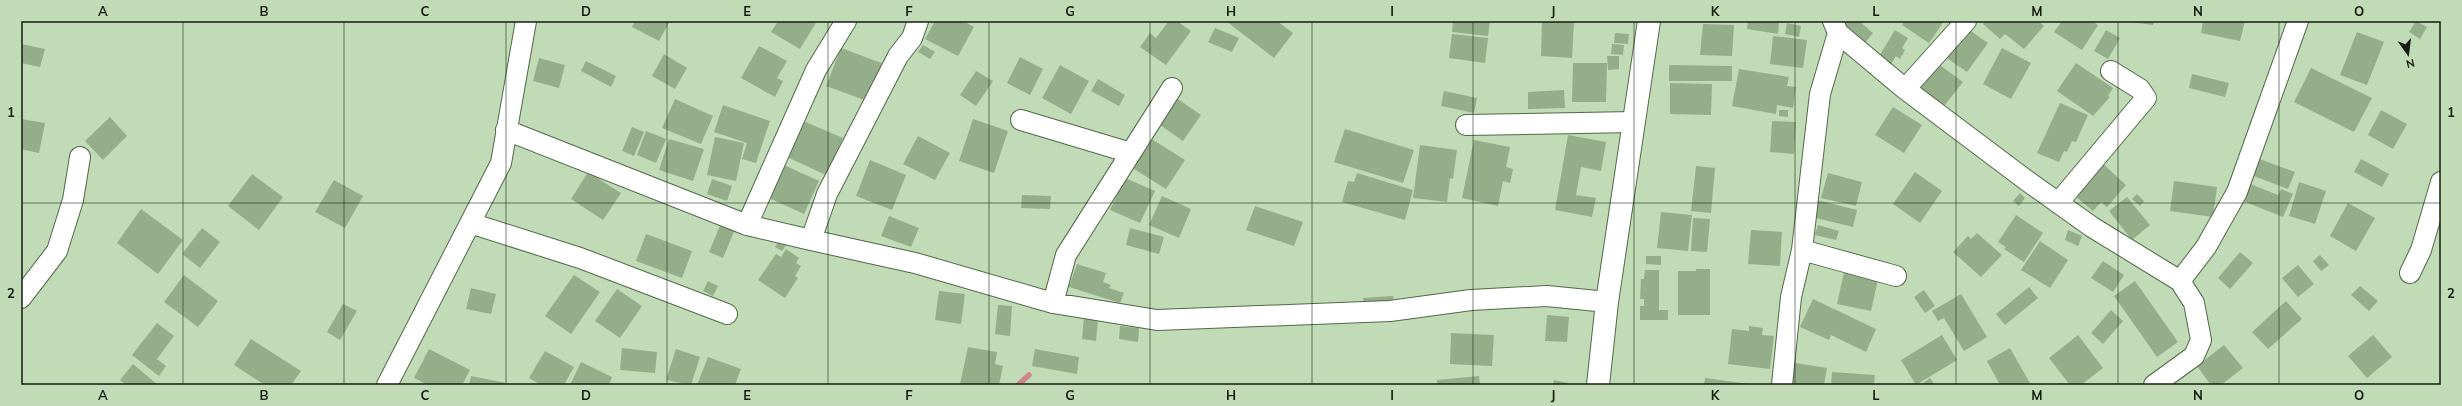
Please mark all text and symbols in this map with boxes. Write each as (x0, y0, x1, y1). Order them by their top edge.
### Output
text: A (98, 3, 108, 19)
text: B (260, 3, 269, 19)
text: C (421, 3, 430, 19)
text: D (581, 3, 591, 19)
text: E (743, 3, 751, 19)
text: F (905, 3, 913, 19)
text: G (1065, 3, 1075, 19)
text: H (1226, 3, 1236, 19)
text: I (1390, 3, 1394, 19)
text: J (1551, 3, 1555, 19)
text: K (1711, 3, 1721, 19)
text: L (1872, 3, 1880, 19)
text: M (2031, 3, 2043, 19)
text: N (2193, 3, 2203, 19)
text: O (2354, 3, 2364, 19)
north arrow (2388, 34, 2428, 74)
text: N (2405, 56, 2416, 72)
text: 1 (7, 104, 15, 120)
text: 1 (2447, 104, 2455, 120)
text: 2 (7, 285, 15, 301)
text: 2 (2447, 285, 2455, 301)
text: A (98, 387, 108, 403)
text: B (260, 387, 269, 403)
text: C (421, 387, 430, 403)
text: D (581, 387, 591, 403)
text: E (743, 387, 751, 403)
text: F (905, 387, 913, 403)
text: G (1065, 387, 1075, 403)
text: H (1226, 387, 1236, 403)
text: I (1390, 387, 1394, 403)
text: J (1551, 387, 1555, 403)
text: K (1711, 387, 1721, 403)
text: L (1872, 387, 1880, 403)
text: M (2031, 387, 2043, 403)
text: N (2193, 387, 2203, 403)
text: O (2354, 387, 2364, 403)

